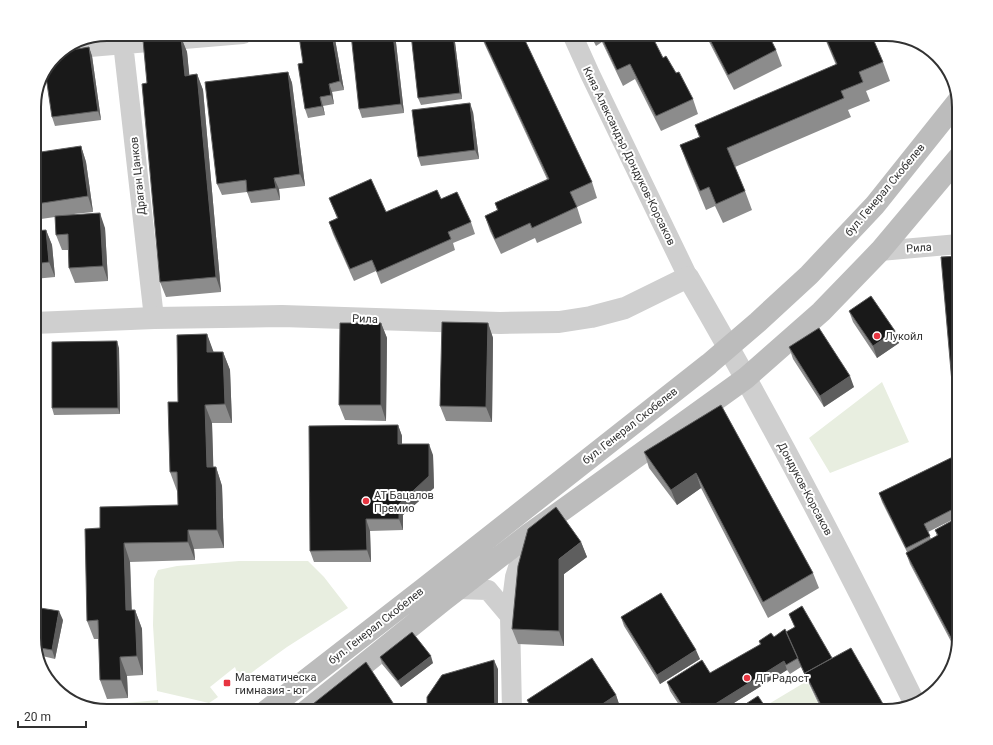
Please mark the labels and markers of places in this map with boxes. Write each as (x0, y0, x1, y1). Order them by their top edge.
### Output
place label: Лукойл (885, 330, 923, 343)
marker: Лукойл (872, 331, 882, 341)
place label: АТ Бацалов Премио (374, 489, 434, 515)
marker: АТ Бацалов Премио (361, 496, 371, 506)
place label: Математическа гимназия - юг (235, 671, 316, 697)
place label: ДГ Радост (755, 672, 810, 685)
marker: ДГ Радост (742, 673, 752, 683)
marker: Математическа гимназия - юг (222, 678, 232, 688)

